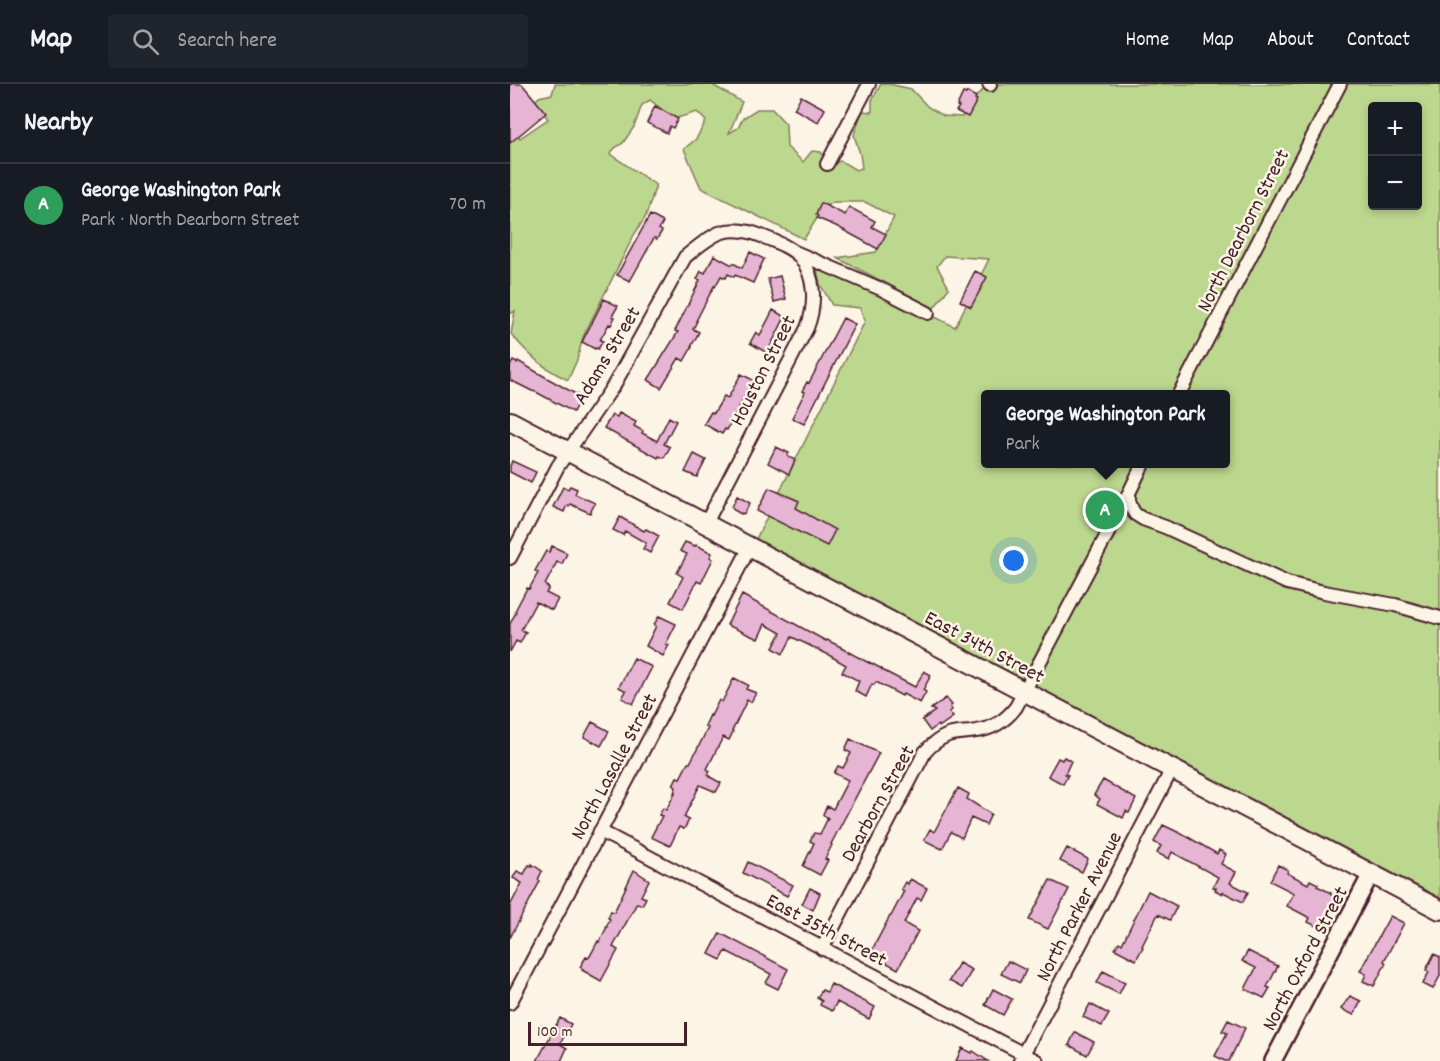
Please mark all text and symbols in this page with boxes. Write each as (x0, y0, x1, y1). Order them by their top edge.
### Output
search box (108, 14, 528, 68)
text: Map (30, 21, 72, 61)
icon: search (129, 25, 162, 58)
text: Search here (177, 26, 277, 57)
text: Home (1125, 26, 1169, 56)
text: Map (1202, 26, 1234, 56)
text: About (1267, 26, 1314, 56)
text: Contact (1347, 26, 1410, 56)
map controls (1368, 102, 1422, 210)
button: + (1368, 102, 1422, 156)
text: Nearby (24, 105, 92, 142)
street label: North Dearborn Street (1191, 145, 1299, 318)
button: − (1368, 156, 1422, 210)
text: George Washington Park (81, 176, 281, 207)
text: A (38, 191, 49, 219)
text: 70 m (449, 191, 486, 219)
text: Park · North Dearborn Street (81, 207, 299, 235)
street label: Adams Street (567, 301, 650, 412)
street label: Houston Street (724, 311, 806, 432)
popup (981, 390, 1230, 468)
text: George Washington Park (1006, 400, 1205, 431)
text: Park (1006, 431, 1040, 459)
pin: A (1086, 488, 1124, 532)
your location (999, 546, 1028, 575)
street label: East 34th Street (918, 604, 1049, 693)
street label: North Lasalle Street (564, 689, 667, 846)
street label: Dearborn Street (835, 740, 924, 868)
street label: North Parker Avenue (1030, 827, 1131, 988)
street label: North Oxford Street (1256, 882, 1358, 1037)
street label: East 35th Street (760, 887, 892, 976)
scale bar (528, 1019, 687, 1046)
text: 100 m (537, 1021, 573, 1044)

